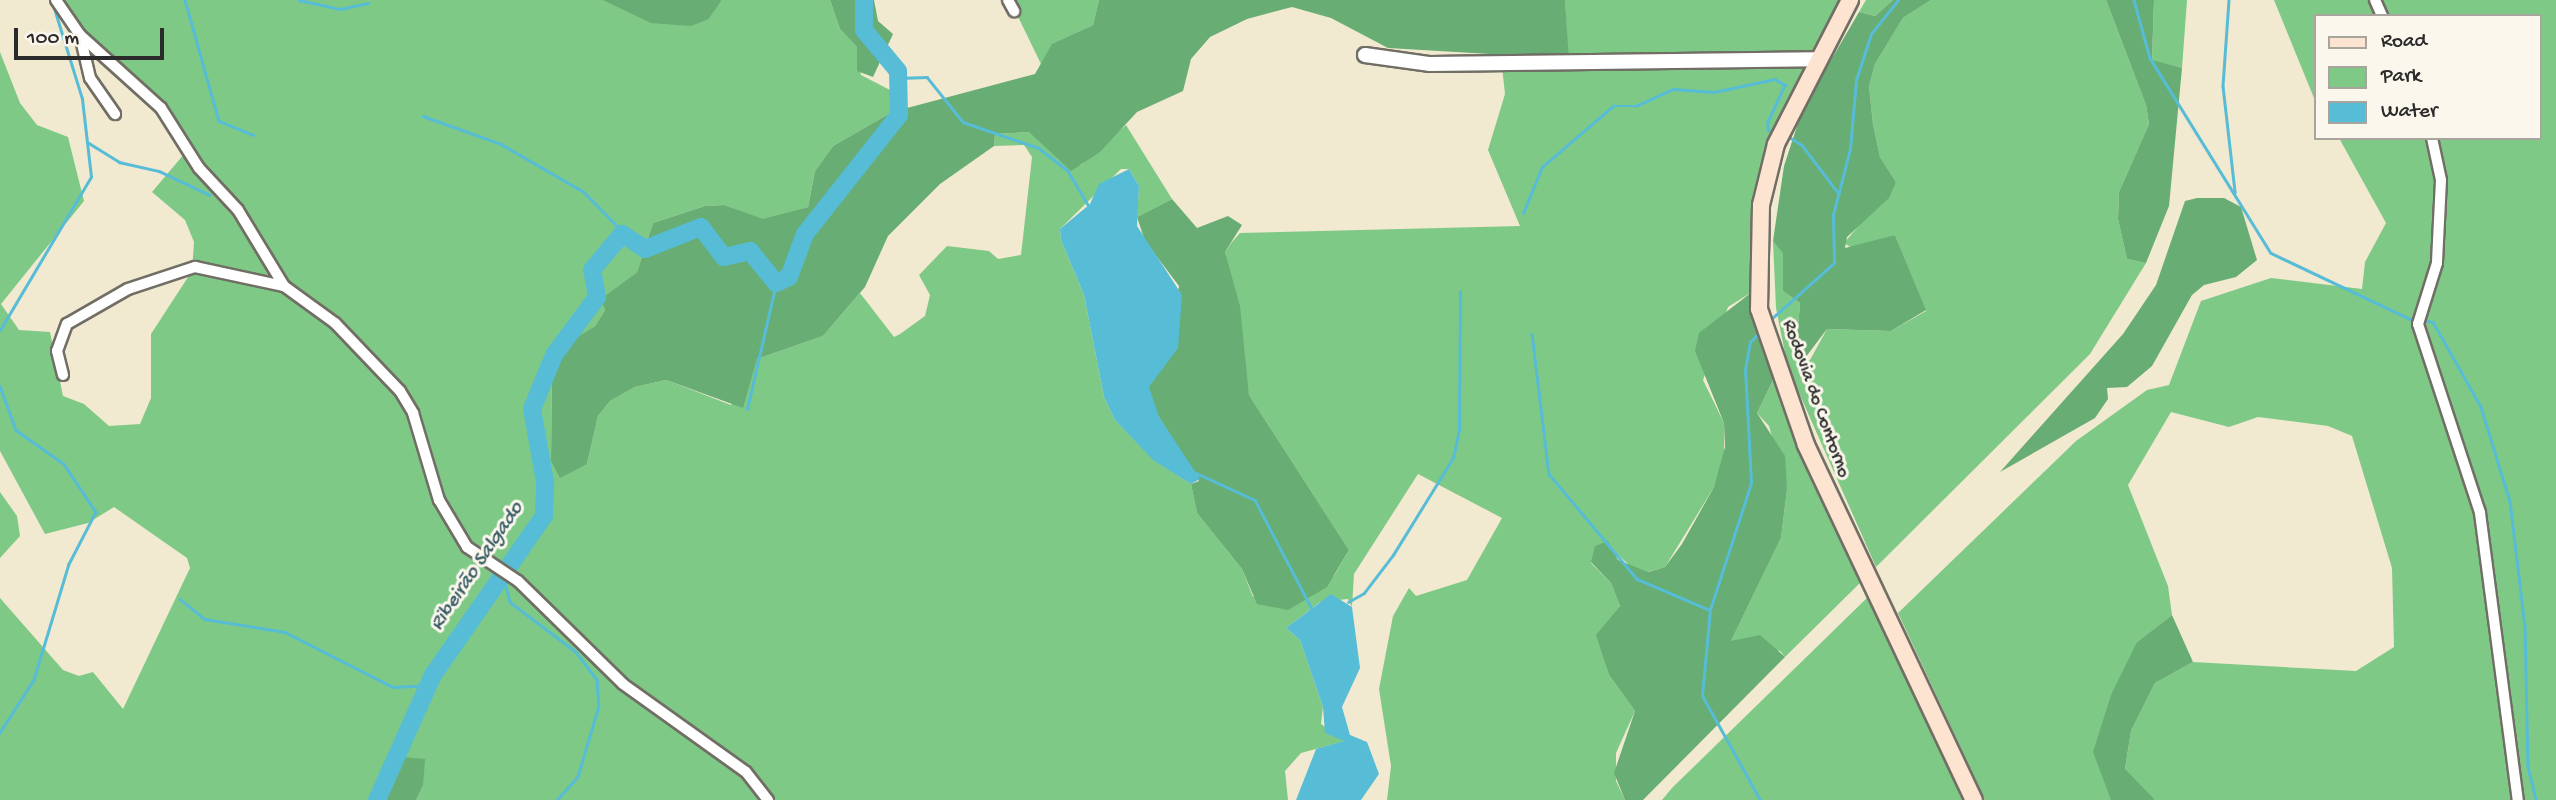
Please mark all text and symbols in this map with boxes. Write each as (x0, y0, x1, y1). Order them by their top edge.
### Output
scale bar (18, 14, 168, 58)
legend (2314, 14, 2542, 140)
text: 100 m (27, 27, 79, 52)
text: Road (2381, 30, 2427, 55)
text: Park (2381, 65, 2421, 90)
text: Water (2381, 100, 2437, 125)
street label: Rodovia do Contorno (1776, 317, 1854, 481)
water label: Ribeirão Salgado (426, 498, 530, 636)

